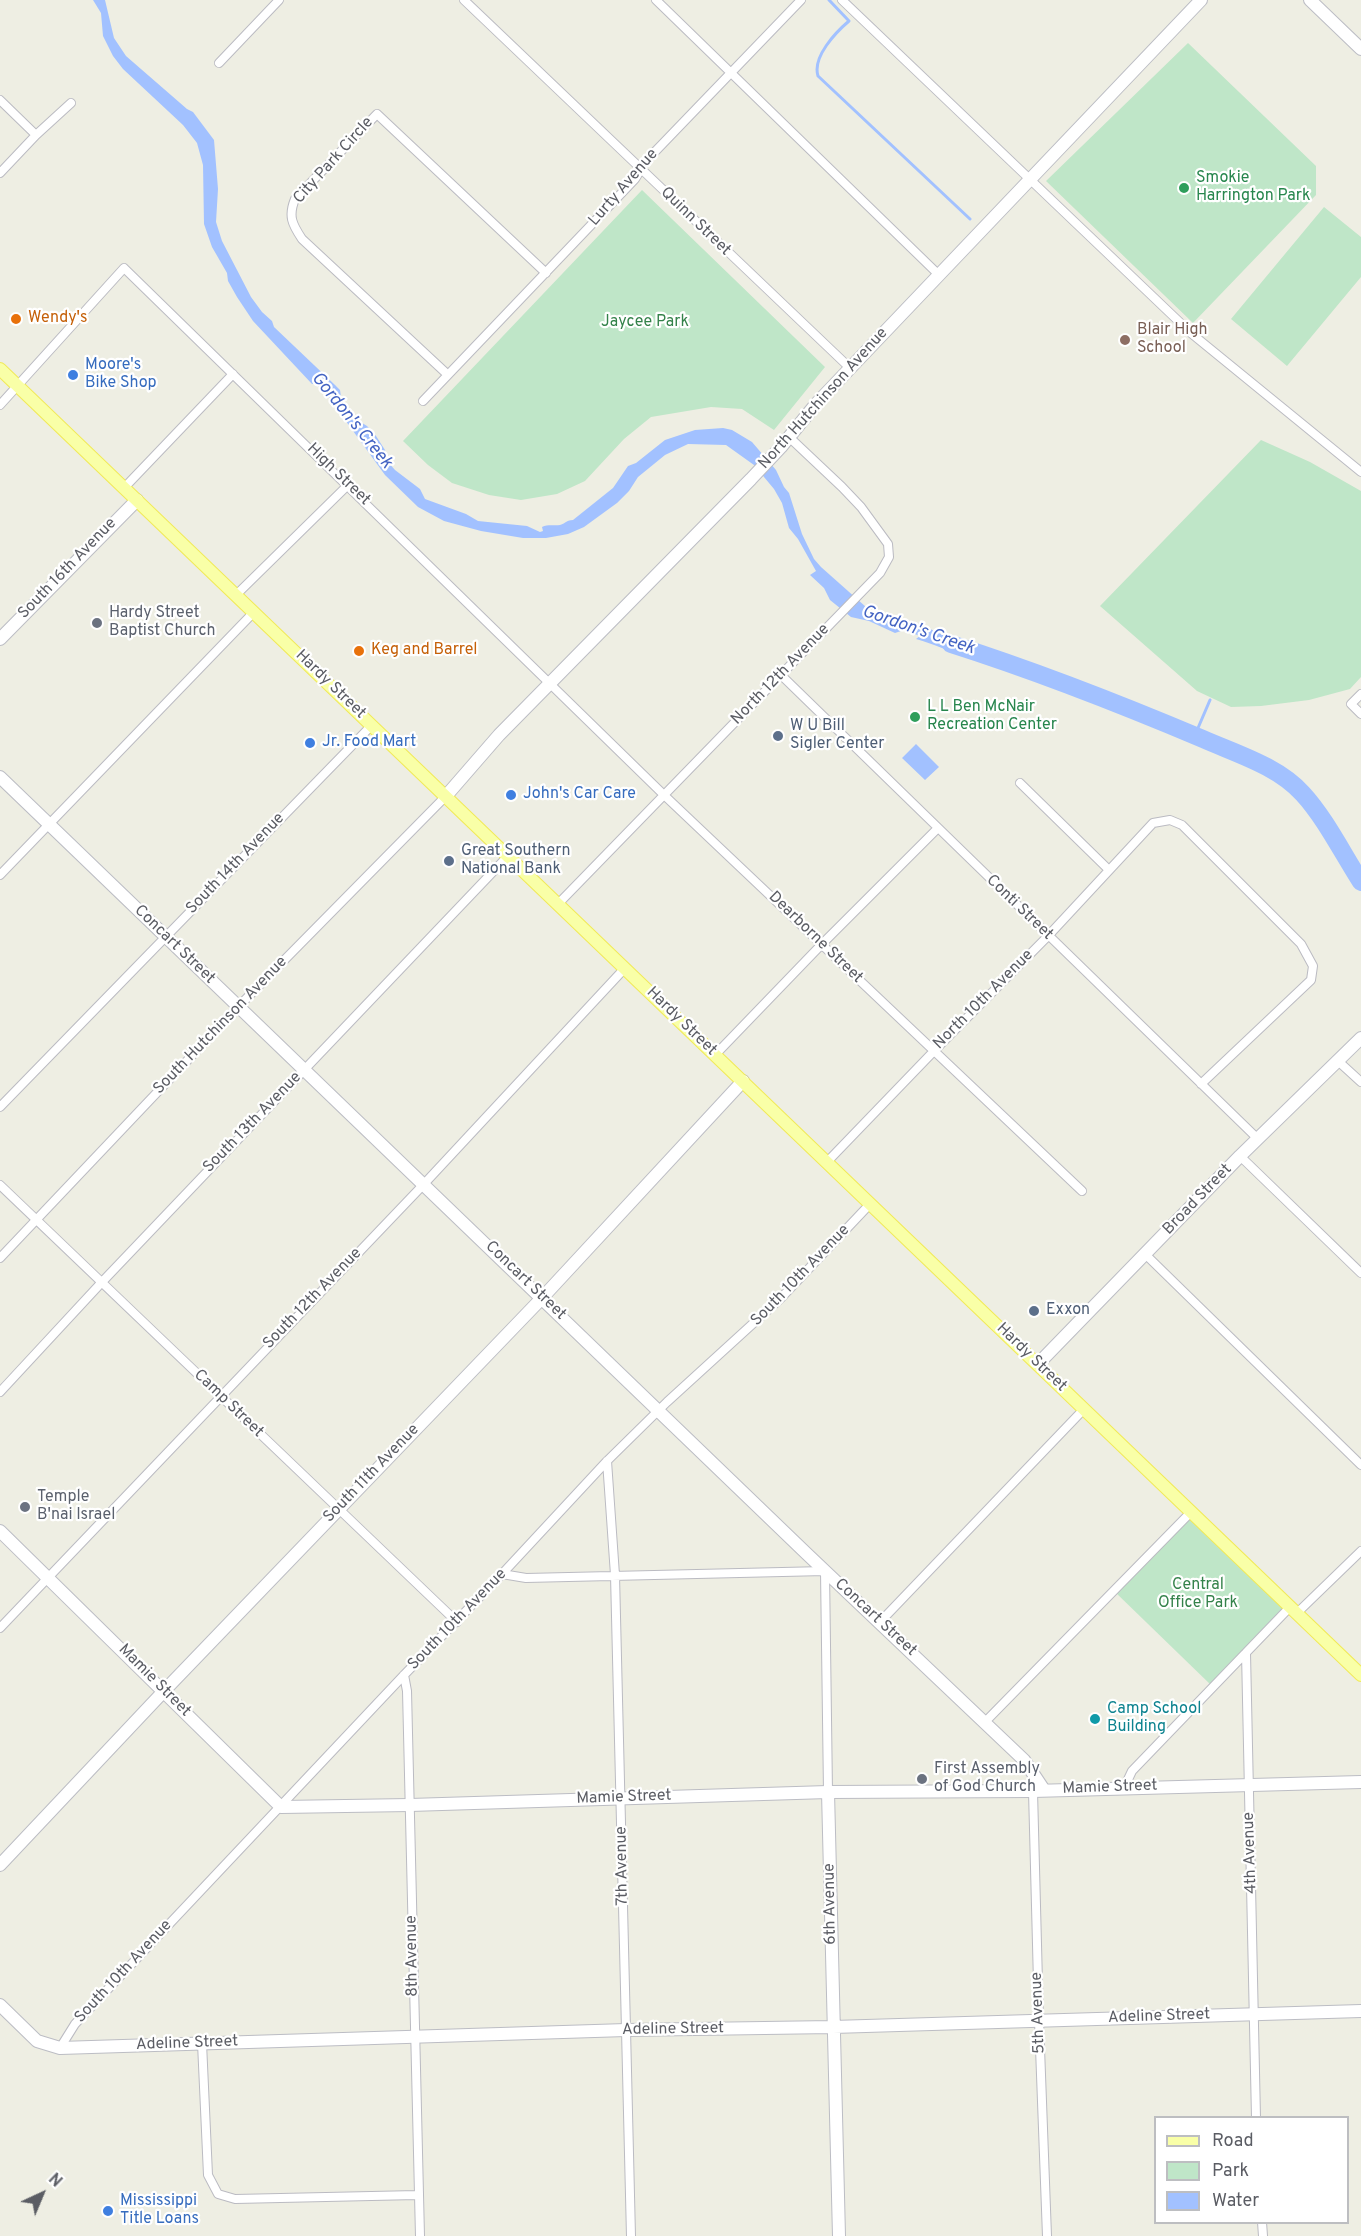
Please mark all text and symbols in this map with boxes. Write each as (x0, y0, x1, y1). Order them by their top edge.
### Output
street label: City Park Circle (290, 114, 378, 208)
street label: Lurty Avenue (585, 145, 663, 231)
place label: Smokie Harrington Park (1196, 169, 1310, 207)
marker: Smokie Harrington Park (1177, 181, 1191, 195)
street label: Quinn Street (656, 184, 734, 260)
place label: Wendy's (28, 309, 88, 329)
marker: Wendy's (9, 312, 23, 326)
park label: Jaycee Park (601, 313, 689, 333)
place label: Blair High School (1137, 321, 1207, 359)
street label: North Hutchinson Avenue (755, 324, 893, 474)
marker: Blair High School (1118, 333, 1132, 347)
place label: Moore's Bike Shop (85, 356, 157, 394)
marker: Moore's Bike Shop (66, 368, 80, 382)
water label: Gordon's Creek (306, 368, 396, 474)
street label: High Street (302, 440, 374, 510)
street label: South 16th Avenue (15, 514, 121, 624)
water label: Gordon's Creek (859, 602, 977, 660)
place label: Hardy Street Baptist Church (109, 604, 215, 642)
marker: Hardy Street Baptist Church (90, 616, 104, 630)
street label: North 12th Avenue (728, 621, 834, 729)
place label: Keg and Barrel (371, 641, 477, 661)
marker: Keg and Barrel (352, 644, 366, 658)
street label: Hardy Street (291, 647, 369, 723)
place label: L L Ben McNair Recreation Center (927, 698, 1057, 736)
marker: L L Ben McNair Recreation Center (908, 710, 922, 724)
place label: W U Bill Sigler Center (790, 717, 884, 755)
marker: W U Bill Sigler Center (771, 729, 785, 743)
place label: Jr. Food Mart (322, 733, 416, 753)
marker: Jr. Food Mart (303, 736, 317, 750)
place label: John's Car Care (523, 785, 636, 805)
marker: John's Car Care (504, 788, 518, 802)
street label: South 14th Avenue (183, 809, 289, 919)
place label: Great Southern National Bank (461, 842, 570, 880)
marker: Great Southern National Bank (442, 854, 456, 868)
street label: Conti Street (982, 871, 1056, 945)
street label: Dearborne Street (764, 888, 866, 988)
street label: Concart Street (129, 902, 219, 988)
street label: North 10th Avenue (930, 946, 1038, 1054)
street label: South Hutchinson Avenue (150, 953, 292, 1099)
street label: Hardy Street (642, 984, 720, 1060)
street label: South 13th Avenue (200, 1068, 306, 1178)
street label: Broad Street (1160, 1161, 1236, 1239)
street label: South 10th Avenue (748, 1221, 854, 1331)
street label: Concart Street (480, 1238, 570, 1324)
street label: South 12th Avenue (260, 1244, 366, 1354)
place label: Exxon (1046, 1301, 1090, 1321)
marker: Exxon (1027, 1304, 1041, 1318)
street label: Hardy Street (992, 1320, 1070, 1396)
street label: Camp Street (189, 1366, 267, 1442)
street label: South 11th Avenue (320, 1421, 424, 1527)
place label: Temple B'nai Israel (37, 1488, 115, 1526)
marker: Temple B'nai Israel (18, 1500, 32, 1514)
street label: South 10th Avenue (405, 1565, 511, 1675)
street label: Concart Street (830, 1575, 920, 1661)
park label: Central Office Park (1158, 1576, 1238, 1614)
street label: Mamie Street (114, 1641, 194, 1721)
place label: Camp School Building (1107, 1700, 1201, 1738)
marker: Camp School Building (1088, 1712, 1102, 1726)
place label: First Assembly of God Church (934, 1760, 1040, 1798)
marker: First Assembly of God Church (915, 1772, 929, 1786)
street label: Mamie Street (1062, 1777, 1158, 1799)
street label: Mamie Street (576, 1787, 672, 1809)
street label: 4th Avenue (1240, 1812, 1262, 1894)
street label: 7th Avenue (613, 1826, 633, 1906)
street label: 6th Avenue (821, 1863, 841, 1945)
street label: 8th Avenue (403, 1915, 423, 1997)
street label: South 10th Avenue (71, 1916, 177, 2028)
street label: 5th Avenue (1028, 1972, 1050, 2054)
street label: Adeline Street (1108, 2006, 1210, 2028)
street label: Adeline Street (622, 2020, 724, 2040)
street label: Adeline Street (136, 2033, 238, 2055)
legend (1154, 2116, 1349, 2224)
text: Road (1212, 2130, 1254, 2153)
text: Park (1212, 2160, 1249, 2183)
north arrow (12, 2164, 72, 2224)
text: N (43, 2170, 66, 2192)
text: Water (1212, 2190, 1259, 2213)
place label: Mississippi Title Loans (120, 2192, 199, 2230)
marker: Mississippi Title Loans (101, 2204, 115, 2218)

